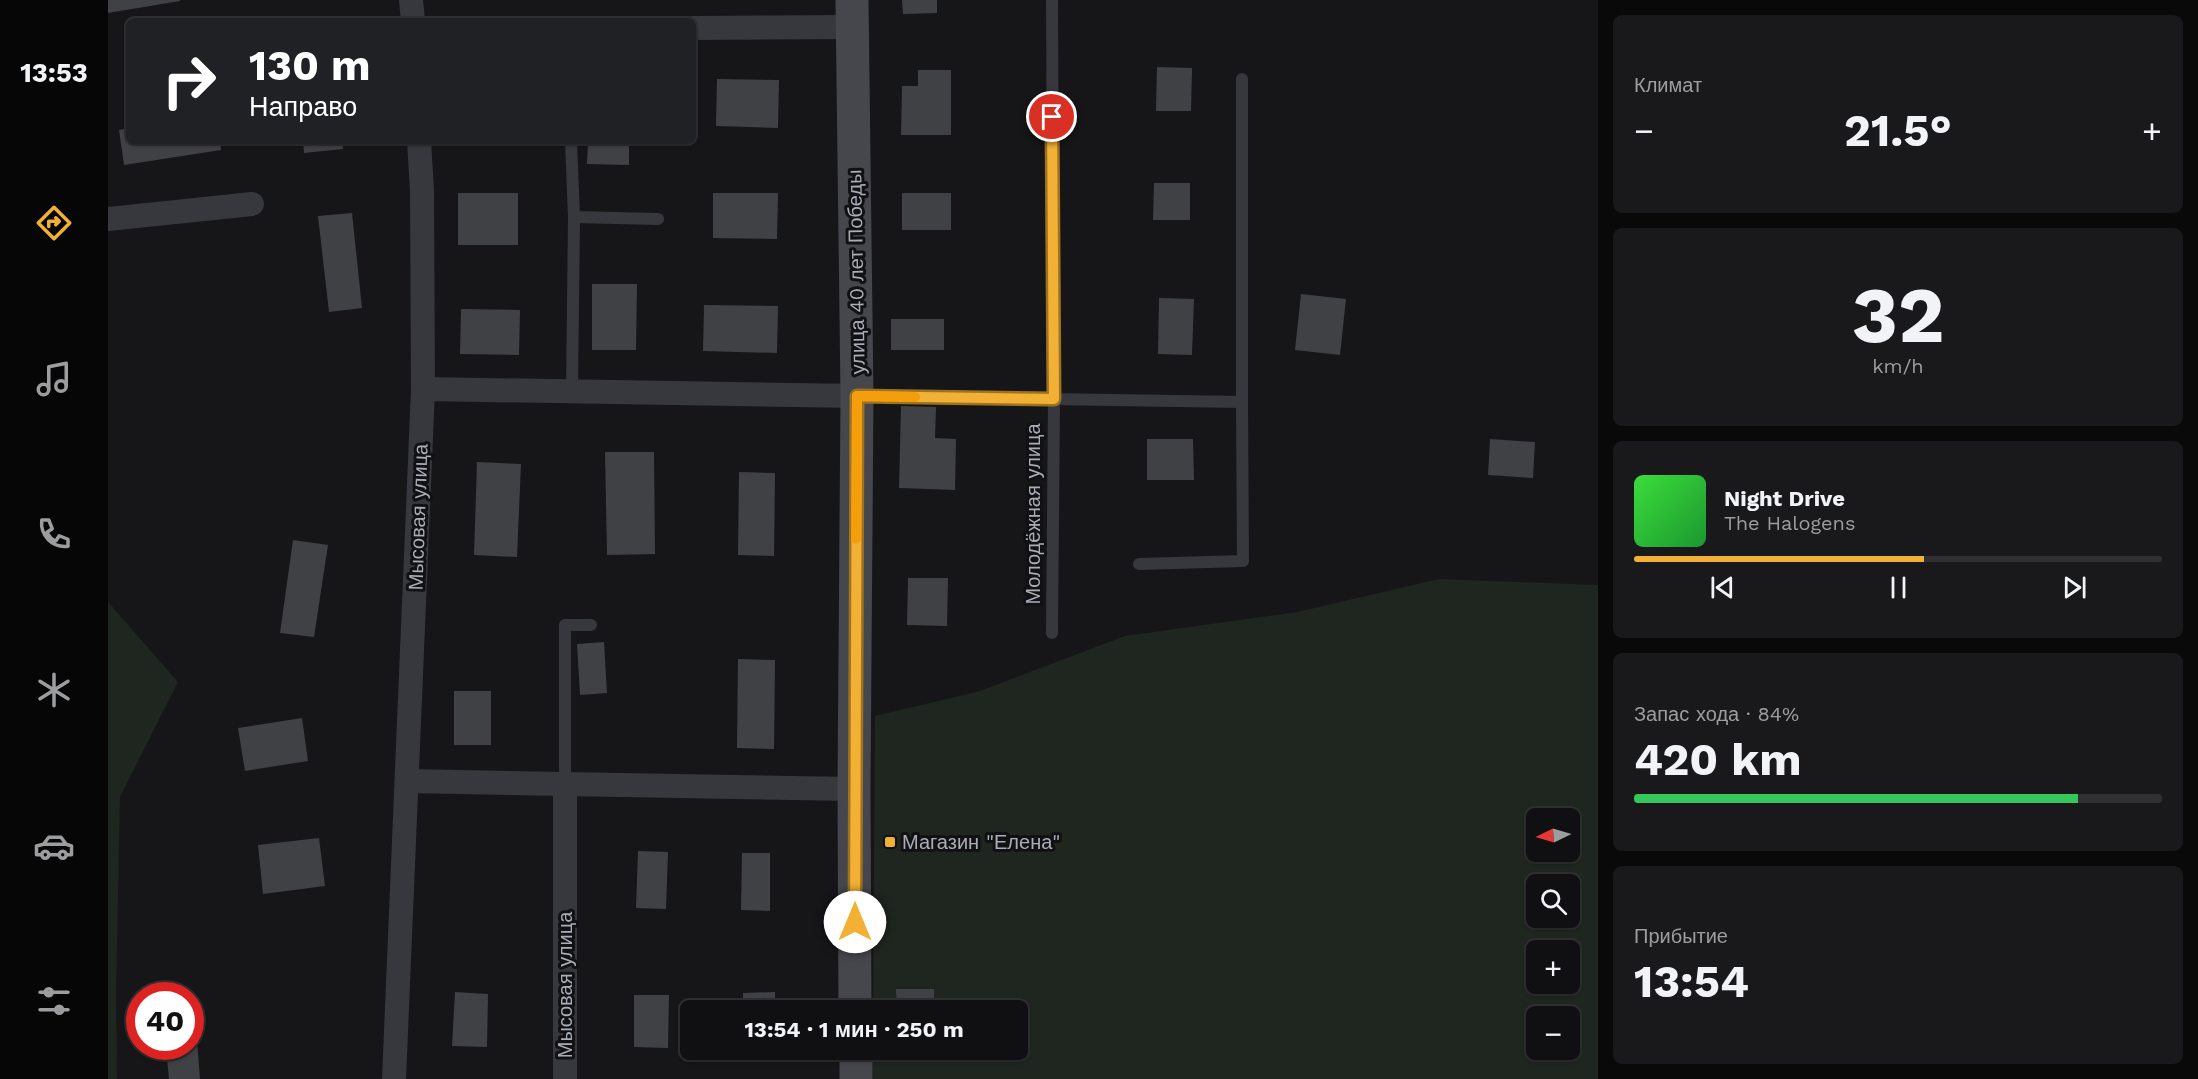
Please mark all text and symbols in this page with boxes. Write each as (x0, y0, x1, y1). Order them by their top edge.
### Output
text: 130 m (249, 41, 371, 90)
icon: right (150, 42, 228, 120)
text: 13:53 (20, 57, 88, 89)
text: Климат (1634, 73, 1702, 97)
text: Направо (249, 91, 357, 123)
pin (1026, 91, 1077, 142)
icon: arrive (1035, 100, 1068, 133)
text: 21.5° (1844, 104, 1952, 157)
text: − (1634, 111, 1654, 150)
text: + (2142, 111, 2162, 150)
street label: улица 40 лет Победы (842, 169, 870, 375)
icon: directions (33, 202, 75, 244)
text: 32 (1852, 269, 1944, 361)
text: km/h (1872, 354, 1924, 378)
icon: music (33, 358, 75, 400)
street label: Молодёжная улица (1021, 423, 1045, 605)
street label: Мысовая улица (403, 442, 433, 591)
text: Night Drive (1724, 486, 1845, 511)
text: The Halogens (1724, 511, 1856, 535)
icon: phone (33, 513, 75, 555)
icon: previous (1706, 571, 1739, 604)
icon: pause (1882, 571, 1915, 604)
icon: next (2058, 571, 2091, 604)
icon: climate (33, 669, 75, 711)
text: Запас хода · 84% (1634, 702, 1799, 726)
text: 420 km (1634, 733, 1802, 786)
north arrow (1526, 808, 1580, 862)
map controls (1526, 808, 1580, 1060)
icon: car (33, 825, 75, 867)
place label: Магазин "Елена" (902, 830, 1060, 854)
marker: Магазин "Елена" (883, 835, 897, 849)
button: search (1526, 874, 1580, 928)
position arrow (823, 890, 887, 954)
street label: Мысовая улица (553, 911, 577, 1058)
text: Прибытие (1634, 924, 1728, 948)
button: + (1526, 940, 1580, 994)
text: 13:54 (1634, 955, 1749, 1008)
icon: filters (33, 980, 75, 1022)
speed limit sign: 40 (126, 982, 204, 1060)
button: − (1526, 1006, 1580, 1060)
text: 13:54 · 1 мин · 250 m (744, 1017, 964, 1042)

